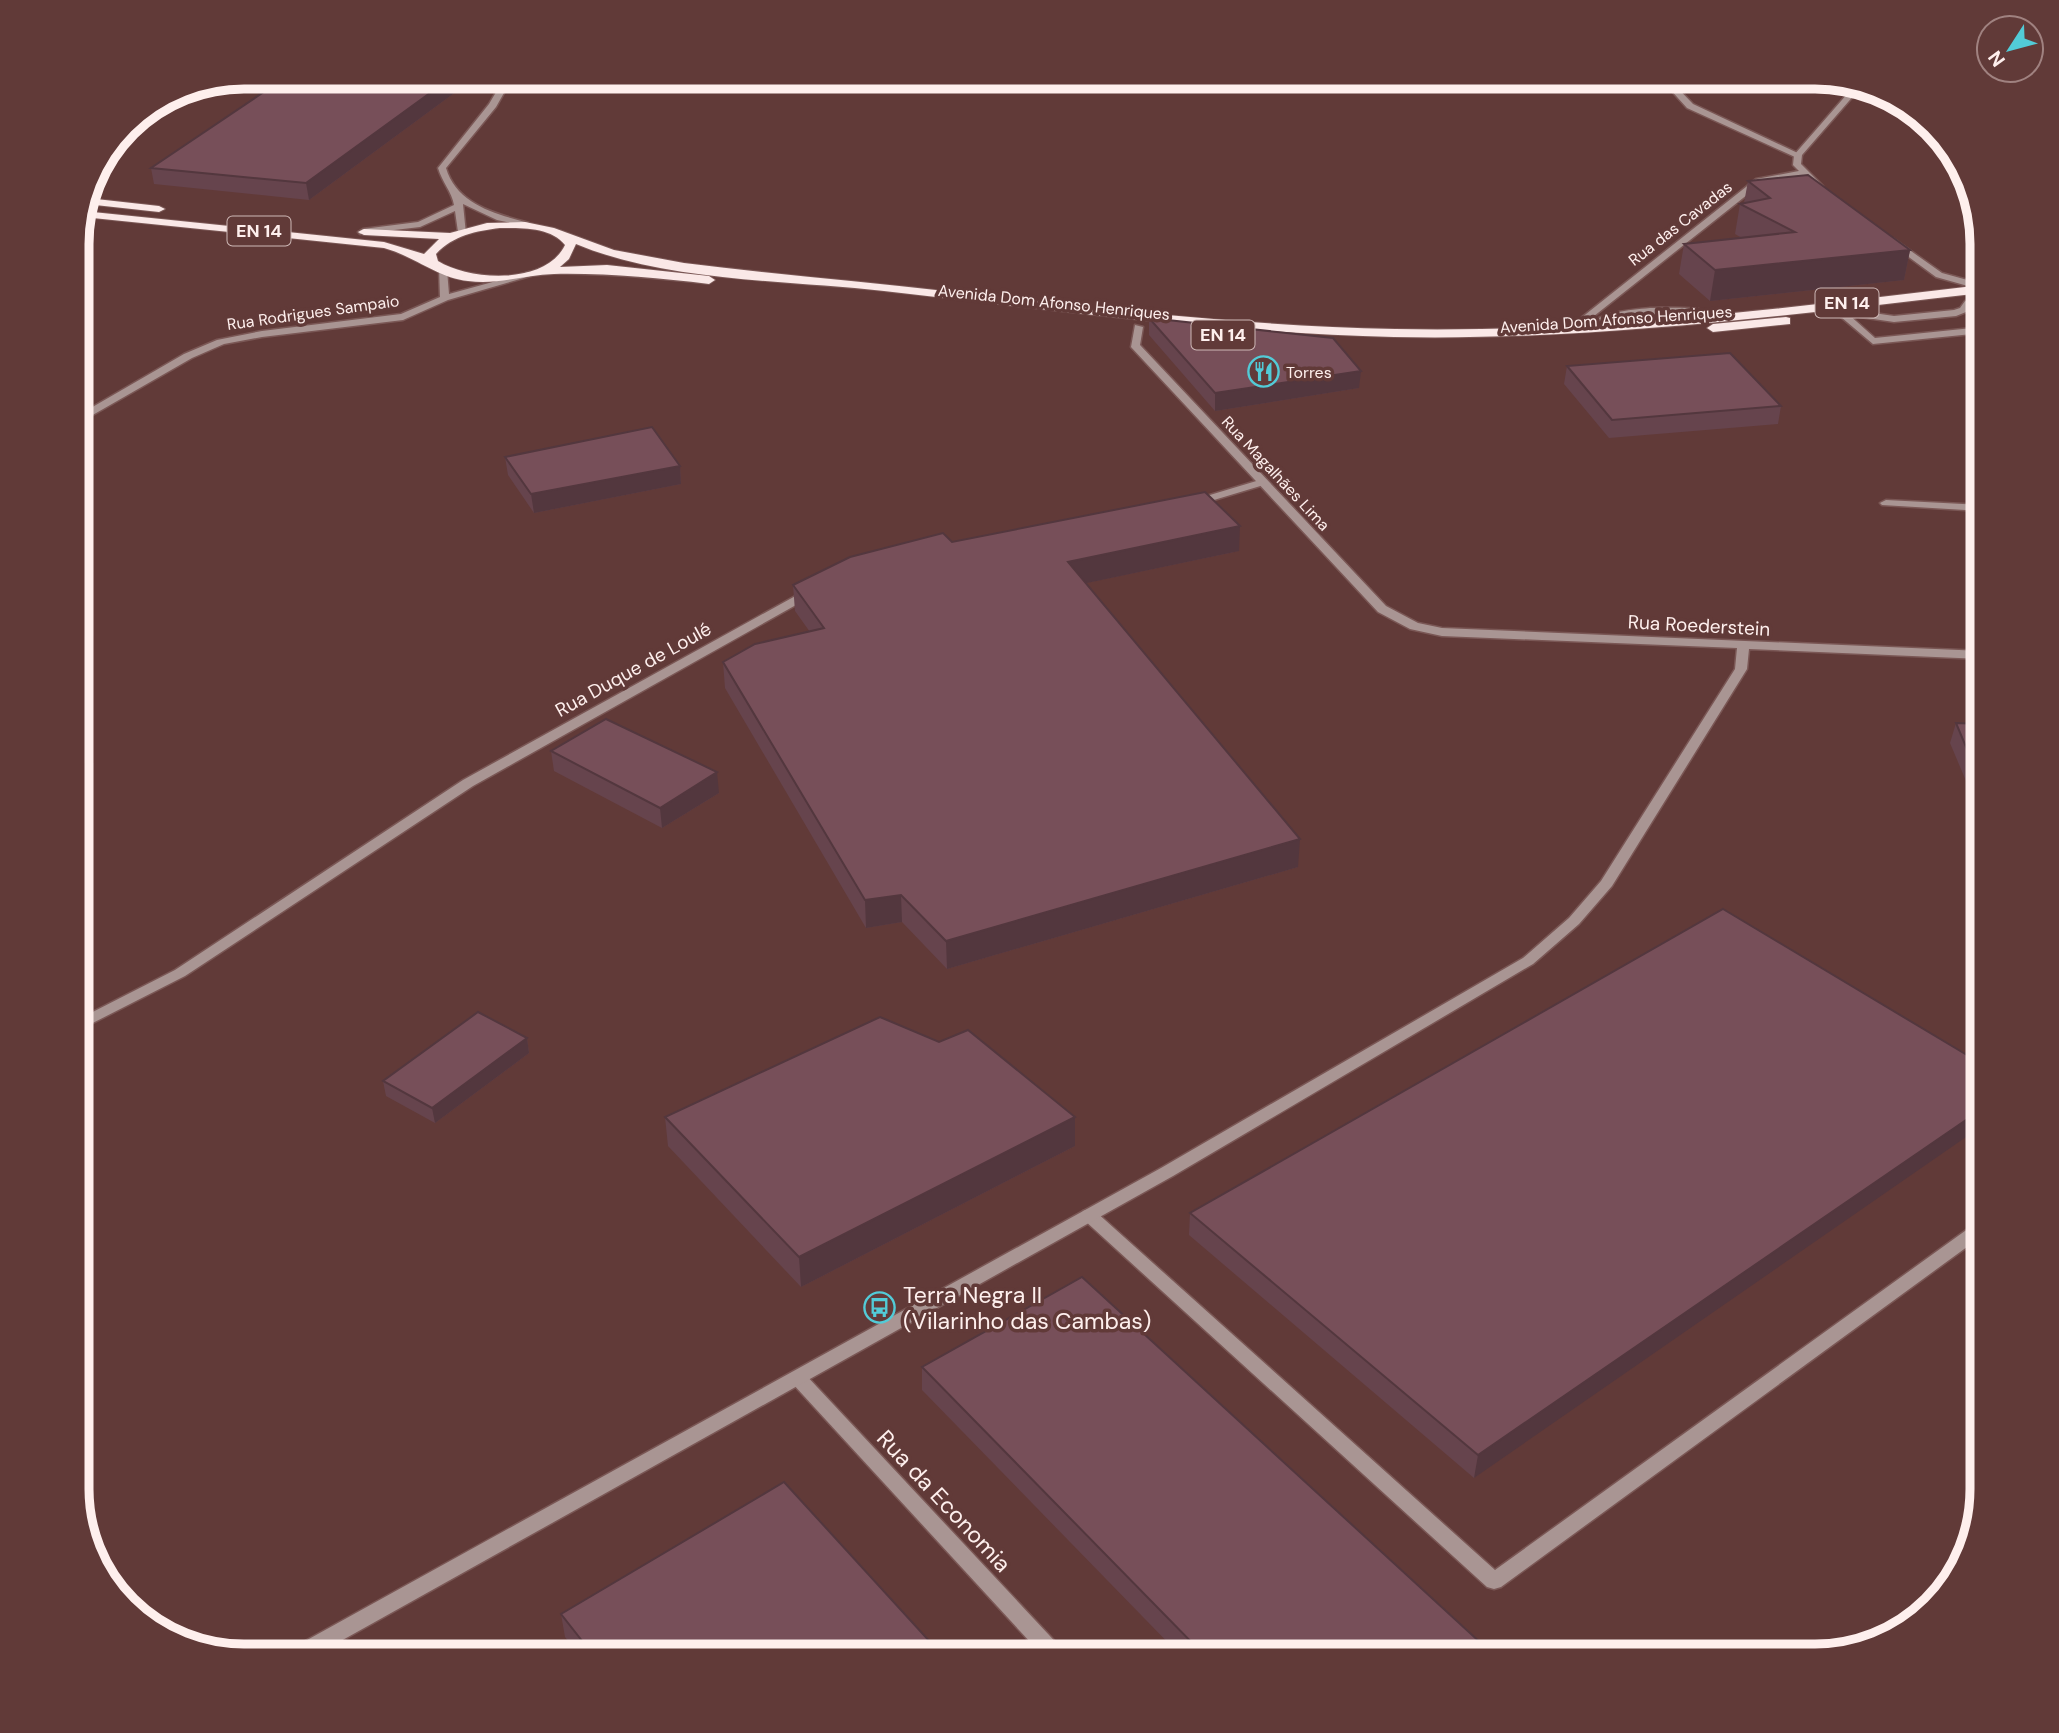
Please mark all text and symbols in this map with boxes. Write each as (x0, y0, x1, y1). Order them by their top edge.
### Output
north arrow (1975, 14, 2045, 84)
text: N (1982, 46, 2011, 72)
street label: Rua das Cavadas (1624, 176, 1736, 270)
road number: EN 14 (228, 216, 290, 246)
street label: Avenida Dom Afonso Henriques (937, 280, 1171, 325)
road number: EN 14 (1815, 288, 1878, 318)
street label: Rua Rodrigues Sampaio (226, 290, 401, 335)
street label: Avenida Dom Afonso Henriques (1499, 301, 1733, 338)
road number: EN 14 (1192, 320, 1254, 349)
restaurant icon: Torres (1246, 355, 1280, 389)
place label: Torres (1286, 362, 1332, 383)
street label: Rua Magalhães Lima (1217, 412, 1334, 535)
street label: Rua Roederstein (1627, 609, 1771, 642)
street label: Rua Duque de Loulé (551, 616, 716, 723)
place label: Terra Negra II (Vilarinho das Cambas) (903, 1280, 1151, 1336)
bus stop icon: Terra Negra II (Vilarinho das Cambas) (863, 1291, 897, 1325)
street label: Rua da Economia (870, 1424, 1018, 1578)

